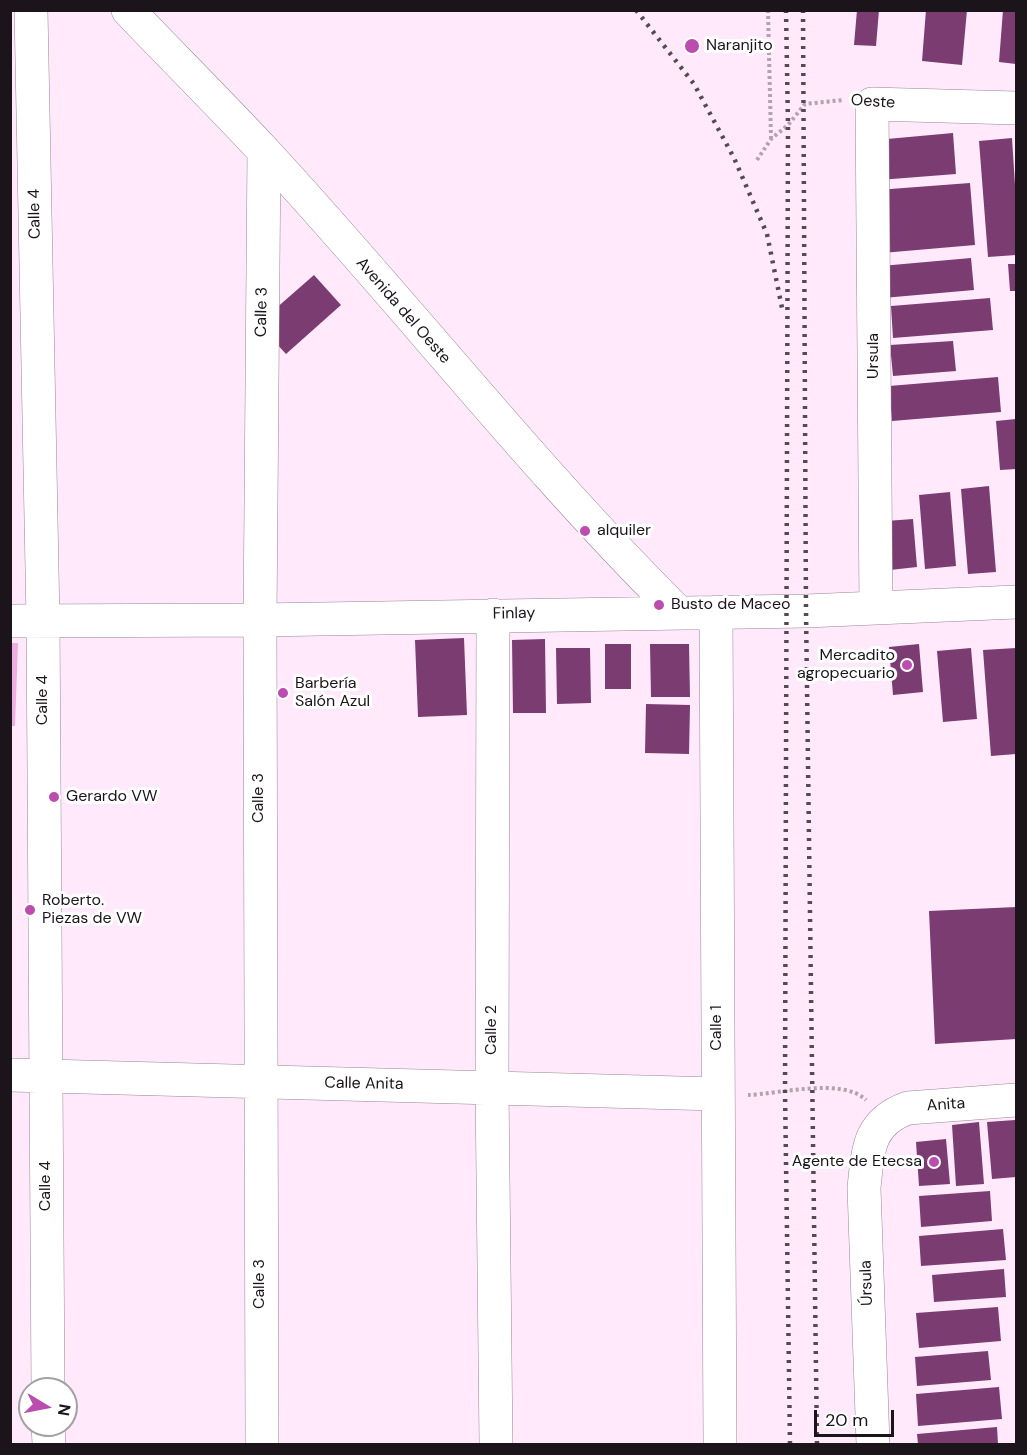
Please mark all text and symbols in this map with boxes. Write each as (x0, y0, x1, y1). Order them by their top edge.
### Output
place label: Naranjito (706, 36, 773, 56)
marker: Naranjito (683, 37, 701, 55)
street label: Oeste (850, 91, 896, 113)
street label: Calle 4 (25, 189, 45, 239)
street label: Avenida del Oeste (352, 254, 454, 368)
street label: Calle 3 (252, 287, 272, 337)
street label: Ursula (864, 333, 884, 379)
place label: alquiler (597, 521, 651, 541)
marker: alquiler (578, 524, 592, 538)
place label: Busto de Maceo (671, 595, 791, 615)
marker: Busto de Maceo (652, 598, 666, 612)
street label: Finlay (493, 604, 535, 624)
place label: Mercadito agropecuario (797, 646, 895, 684)
marker: Mercadito agropecuario (900, 658, 914, 672)
place label: Barbería Salón Azul (295, 674, 370, 712)
street label: Calle 4 (33, 675, 53, 725)
marker: Barbería Salón Azul (276, 686, 290, 700)
street label: Calle 3 (249, 773, 269, 823)
place label: Gerardo VW (66, 787, 157, 807)
marker: Gerardo VW (47, 790, 61, 804)
place label: Roberto. Piezas de VW (42, 891, 142, 929)
marker: Roberto. Piezas de VW (23, 903, 37, 917)
street label: Calle 2 (482, 1005, 502, 1055)
street label: Calle 1 (707, 1005, 727, 1051)
street label: Calle Anita (324, 1074, 404, 1094)
street label: Anita (926, 1094, 966, 1116)
place label: Agente de Etecsa (792, 1152, 922, 1172)
marker: Agente de Etecsa (927, 1155, 941, 1169)
street label: Calle 4 (36, 1161, 56, 1211)
street label: Calle 3 (250, 1259, 270, 1309)
street label: Úrsula (857, 1260, 877, 1306)
north arrow (18, 1377, 78, 1437)
scale bar (817, 1398, 896, 1436)
text: N (53, 1402, 76, 1417)
text: 20 m (825, 1408, 868, 1432)

